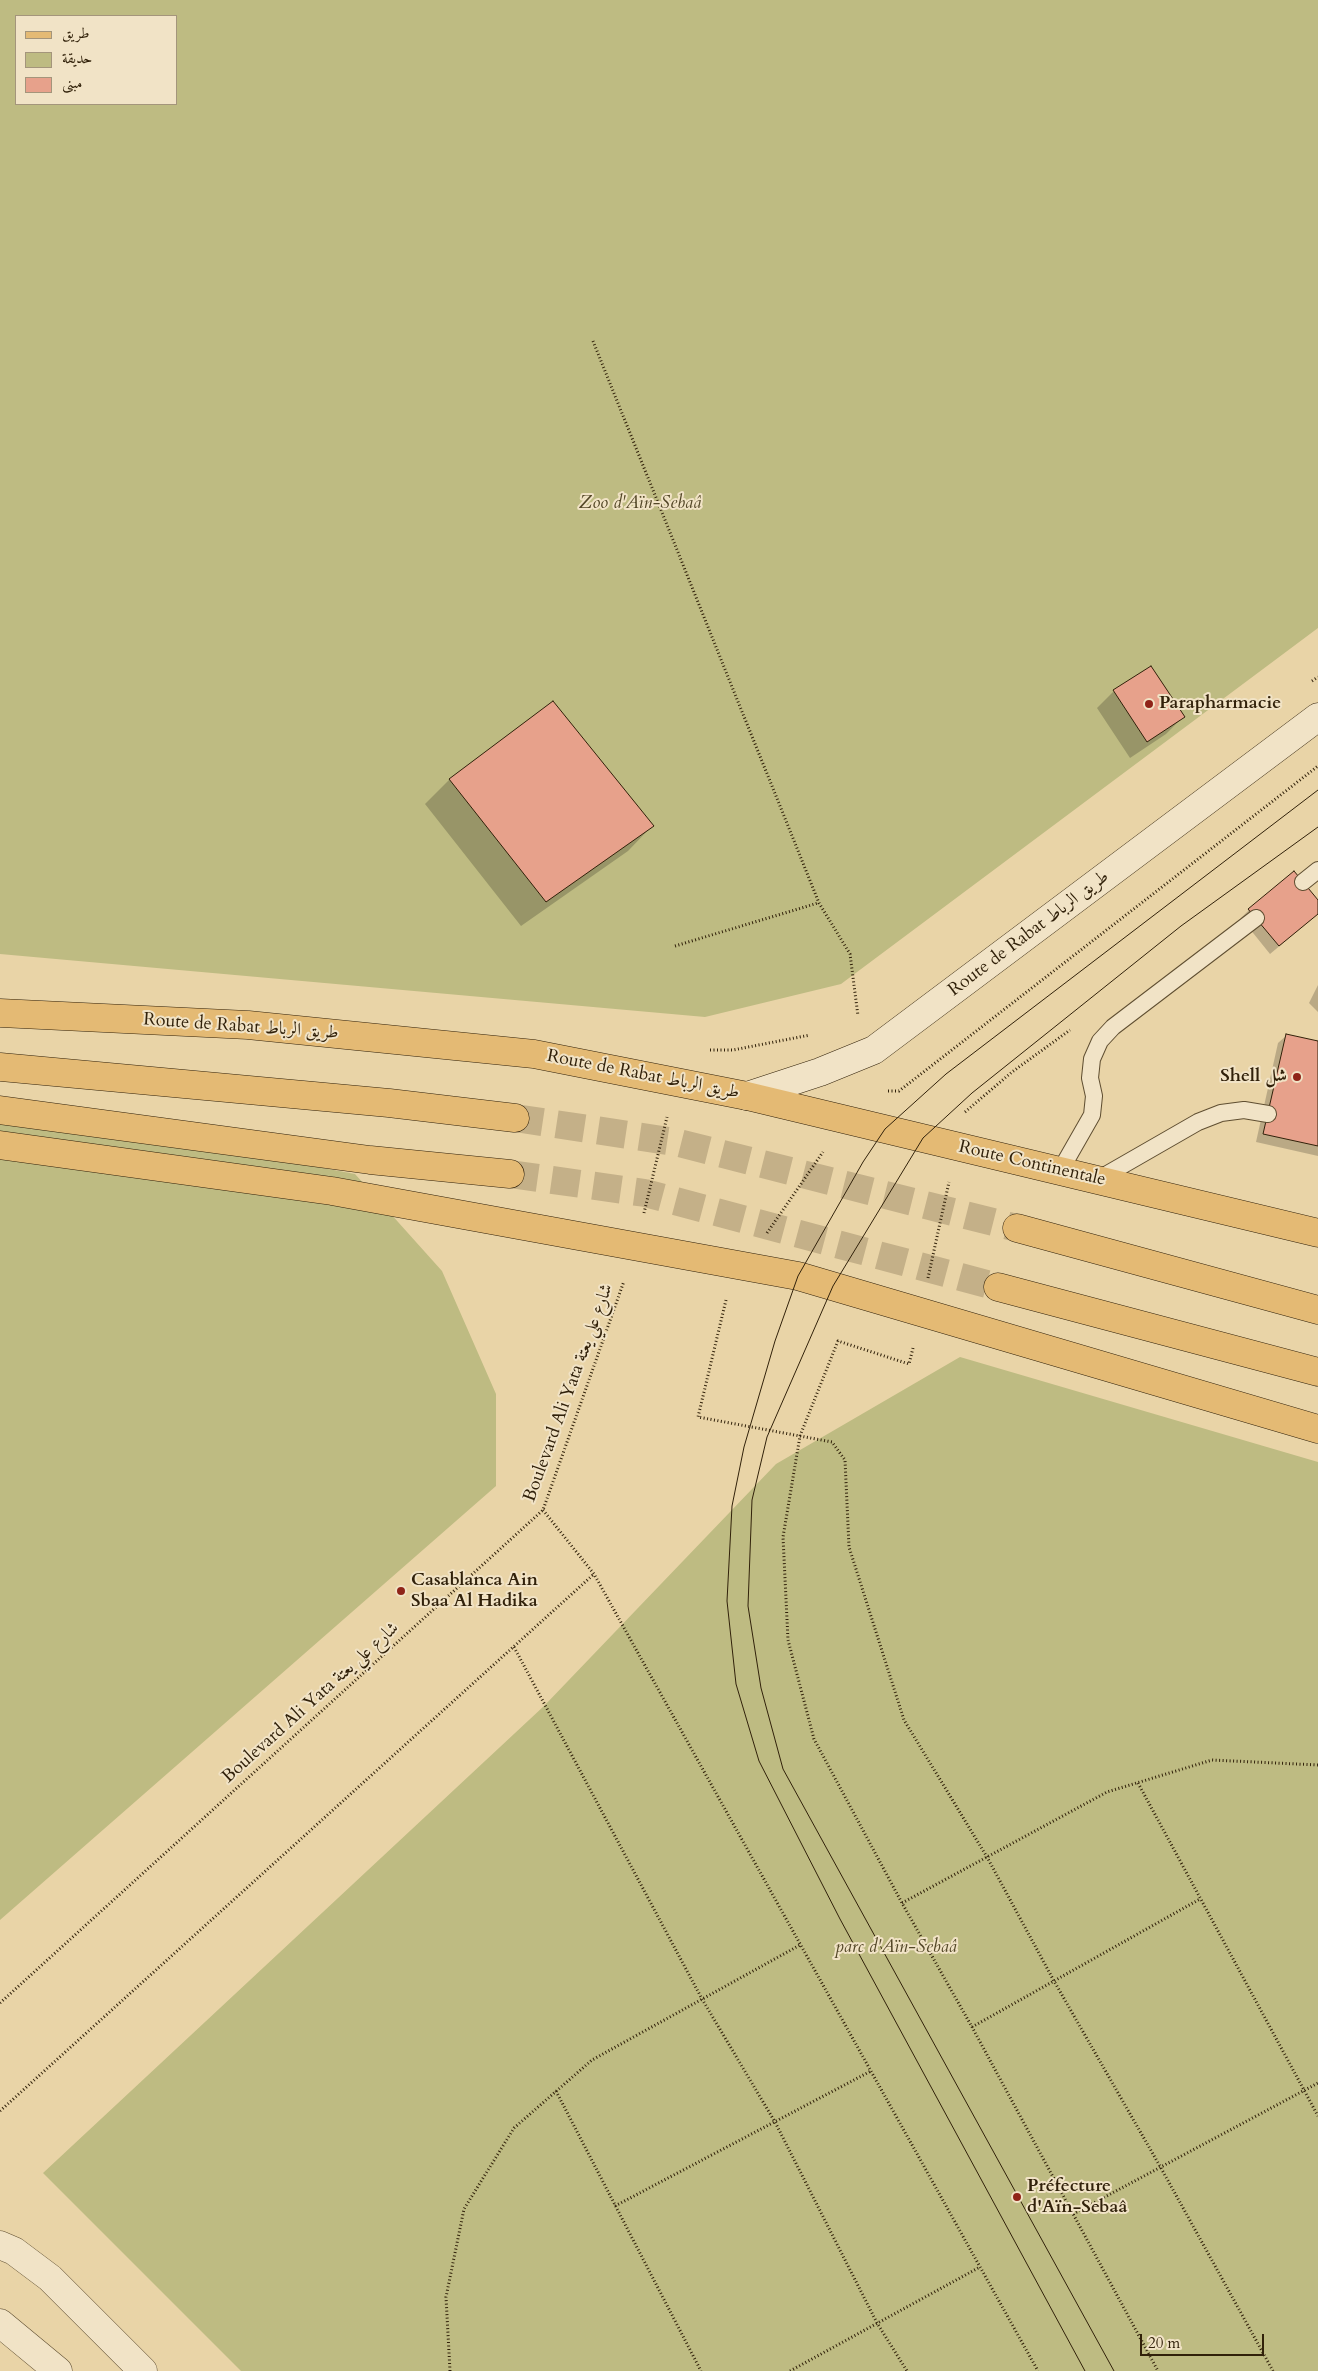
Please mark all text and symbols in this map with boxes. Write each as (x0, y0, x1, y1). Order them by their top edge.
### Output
legend (15, 15, 178, 105)
text: طريق (62, 23, 89, 43)
text: حديقة (62, 48, 92, 68)
text: مبنى (62, 73, 82, 93)
park label: Zoo d'Aïn-Sebaâ (579, 493, 701, 515)
place label: Parapharmacie (1159, 693, 1281, 715)
marker: Parapharmacie (1143, 698, 1155, 710)
street label: Route de Rabat طريق الرباط (944, 866, 1114, 1002)
street label: Route de Rabat طريق الرباط (143, 1009, 339, 1045)
street label: Route de Rabat طريق الرباط (545, 1046, 741, 1104)
place label: Shell شل (1220, 1066, 1287, 1088)
marker: Shell شل (1291, 1071, 1303, 1083)
street label: Route Continentale (956, 1137, 1108, 1191)
street label: Boulevard Ali Yata شارع علي يعتة (519, 1281, 619, 1505)
place label: Casablanca Ain Sbaa Al Hadika (411, 1570, 538, 1612)
marker: Casablanca Ain Sbaa Al Hadika (395, 1585, 407, 1597)
street label: Boulevard Ali Yata شارع علي يعتة (218, 1618, 404, 1788)
park label: parc d'Aïn-Sebaâ (835, 1937, 957, 1959)
place label: Préfecture d'Aïn-Sebaâ (1027, 2176, 1127, 2218)
marker: Préfecture d'Aïn-Sebaâ (1011, 2191, 1023, 2203)
scale bar (1143, 2324, 1267, 2356)
text: 20 m (1148, 2333, 1180, 2353)

